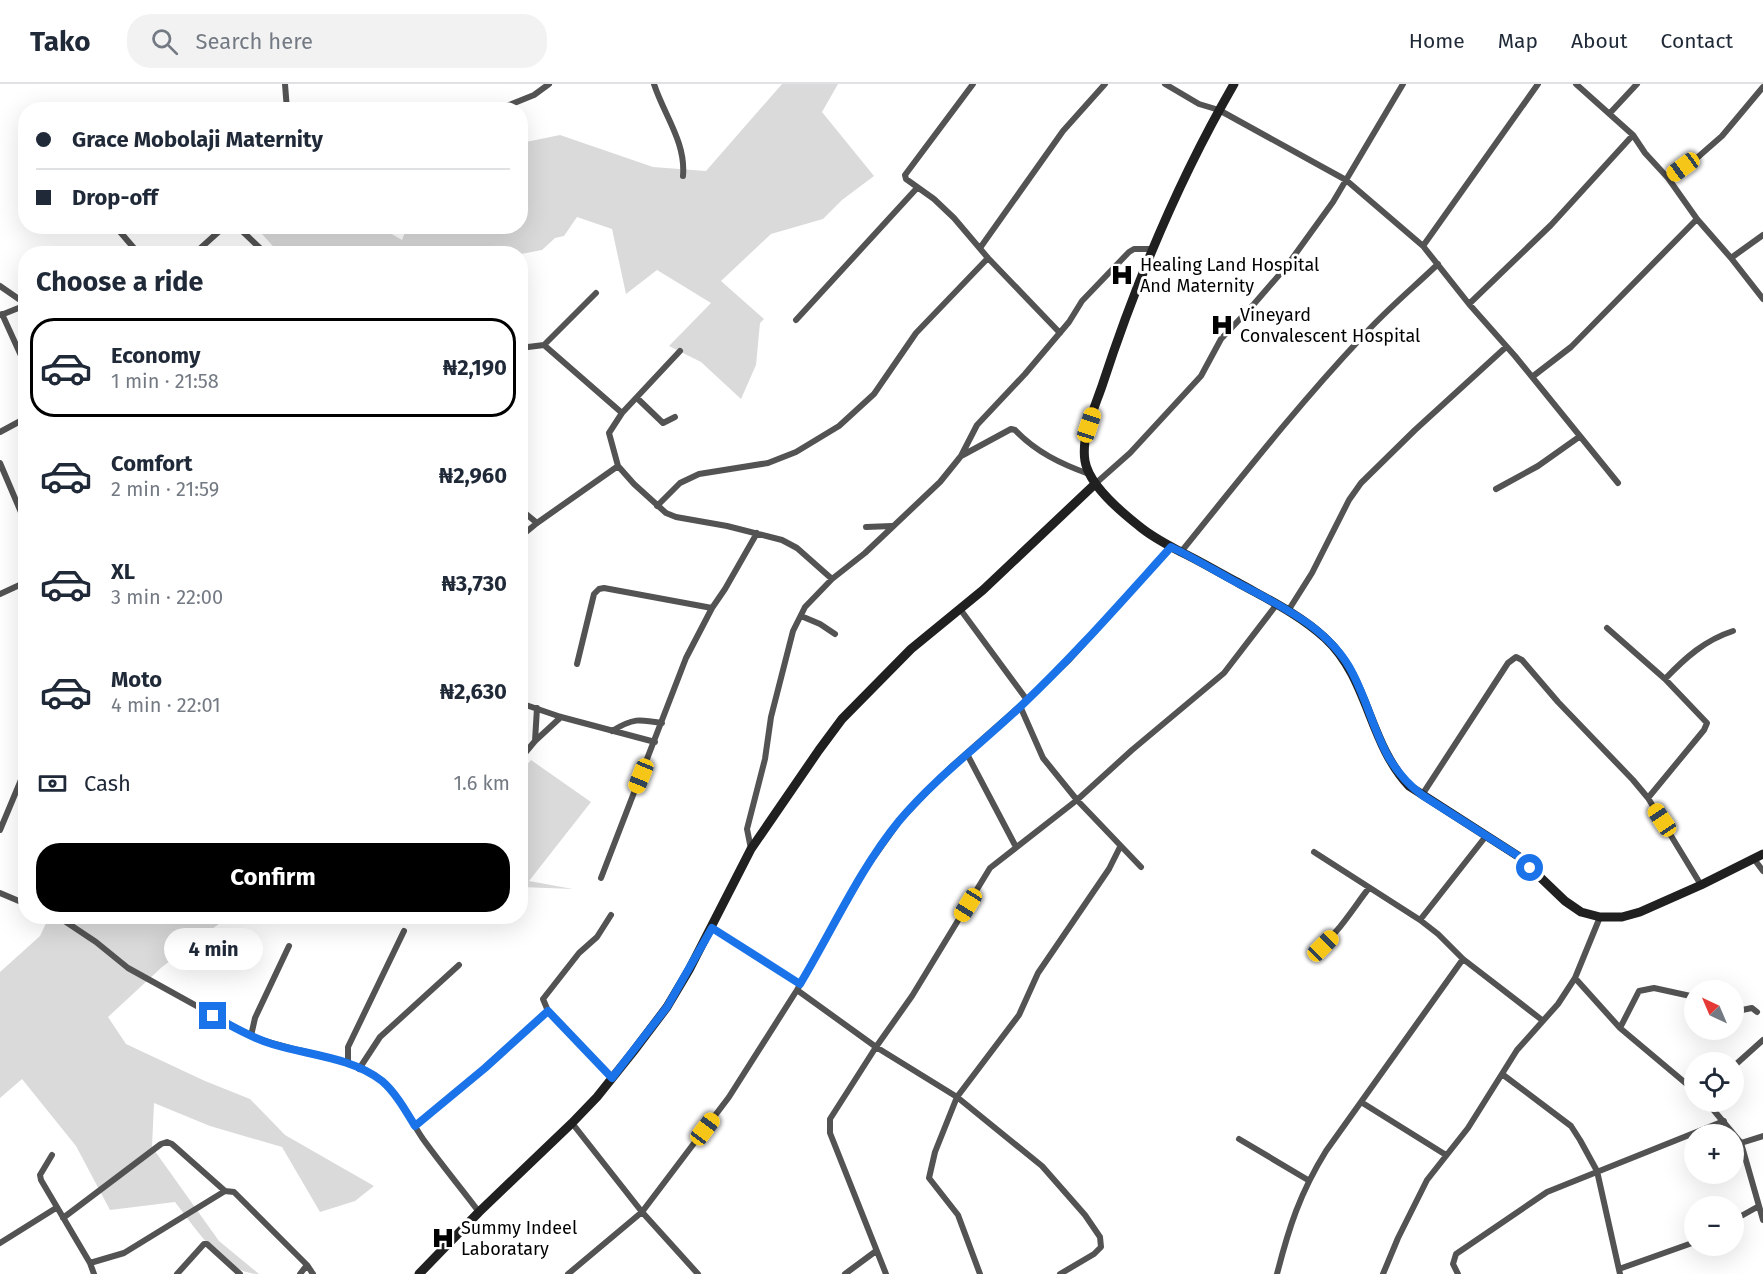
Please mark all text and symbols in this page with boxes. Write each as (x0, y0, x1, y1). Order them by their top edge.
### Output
search box (127, 14, 547, 68)
text: Tako (30, 25, 91, 58)
icon: search (148, 25, 181, 58)
text: Search here (196, 28, 313, 55)
text: Home (1409, 28, 1465, 54)
text: Map (1498, 28, 1538, 54)
text: About (1571, 28, 1628, 54)
text: Contact (1661, 28, 1733, 54)
text: Grace Mobolaji Maternity (72, 126, 323, 153)
car (1663, 149, 1703, 185)
text: Drop-off (72, 184, 158, 211)
place label: Healing Land Hospital And Maternity (1140, 254, 1319, 297)
hospital icon: Healing Land Hospital And Maternity (1109, 262, 1135, 288)
text: Choose a ride (36, 266, 203, 298)
place label: Vineyard Convalescent Hospital (1240, 304, 1420, 347)
hospital icon: Vineyard Convalescent Hospital (1209, 312, 1235, 338)
icon: car (39, 341, 93, 395)
text: Economy (111, 342, 200, 369)
text: ₦2,190 (443, 354, 507, 381)
text: 1 min · 21:58 (111, 369, 219, 393)
car (1075, 405, 1103, 445)
icon: car (39, 449, 93, 503)
text: Comfort (111, 450, 192, 477)
text: ₦2,960 (439, 462, 507, 489)
text: 2 min · 21:59 (111, 477, 219, 501)
icon: car (39, 557, 93, 611)
text: XL (111, 558, 135, 585)
text: ₦3,730 (441, 570, 507, 597)
text: 3 min · 22:00 (111, 585, 223, 609)
icon: car (39, 665, 93, 719)
text: Moto (111, 666, 162, 693)
text: ₦2,630 (440, 678, 507, 705)
text: 4 min · 22:01 (111, 693, 221, 717)
car (626, 756, 656, 796)
icon: cash (36, 767, 69, 800)
text: Cash (84, 770, 131, 797)
text: 1.6 km (453, 771, 510, 795)
car (1644, 800, 1680, 840)
button: Confirm (36, 843, 510, 912)
route start (1516, 854, 1543, 881)
car (951, 885, 985, 925)
car (1304, 927, 1342, 965)
callout: 4 min (164, 929, 262, 971)
text: 4 min (188, 937, 239, 961)
north arrow (1684, 980, 1744, 1040)
map controls (1684, 980, 1744, 1256)
route end (199, 1002, 226, 1029)
button: locate (1684, 1052, 1744, 1112)
car (687, 1109, 723, 1149)
button: + (1684, 1124, 1744, 1184)
button: − (1684, 1196, 1744, 1256)
place label: Summy Indeel Laboratary (461, 1217, 577, 1260)
hospital icon: Summy Indeel Laboratary (430, 1225, 456, 1251)

